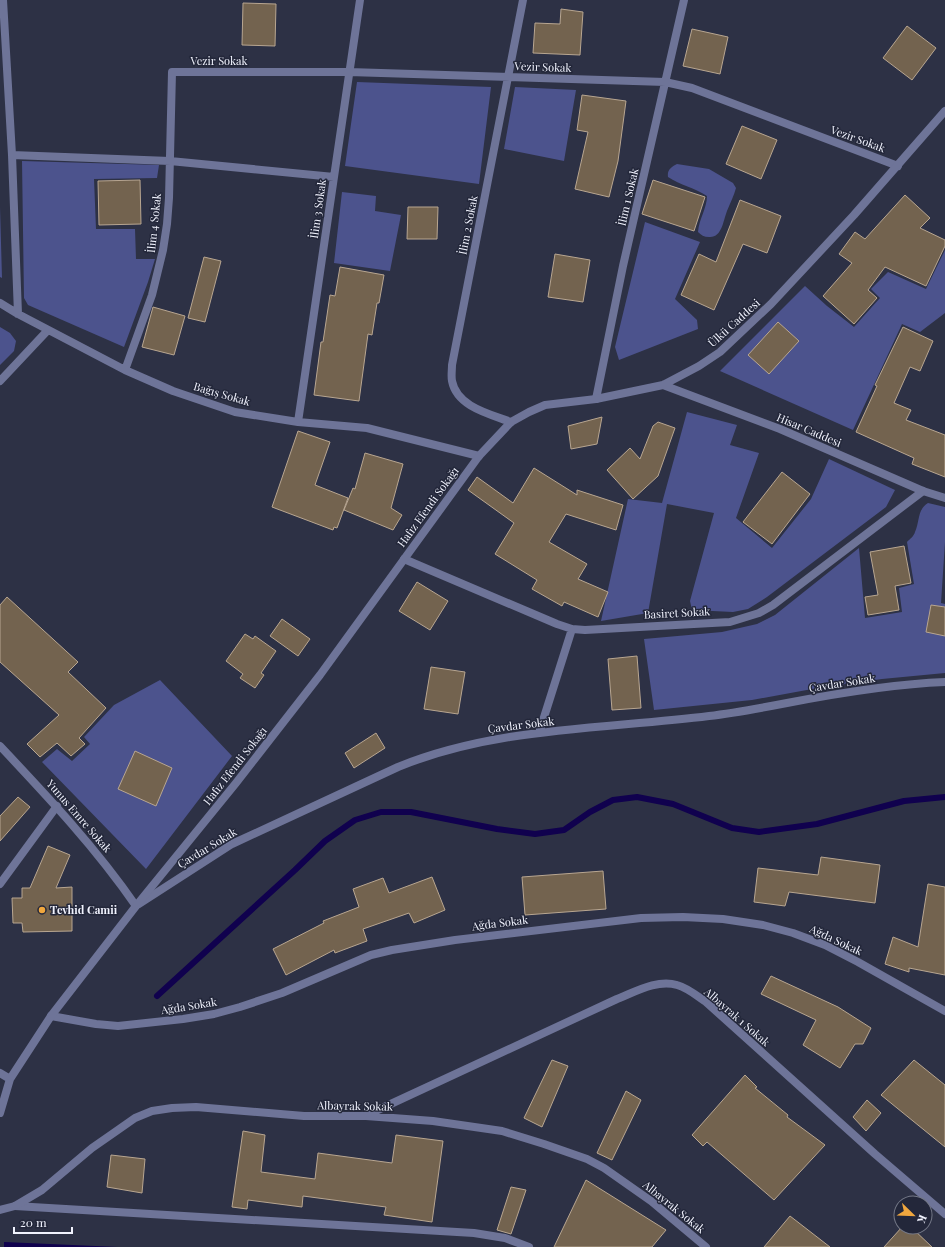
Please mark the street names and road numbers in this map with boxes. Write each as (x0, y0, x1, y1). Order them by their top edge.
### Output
street label: Vezir Sokak (189, 53, 248, 68)
street label: Vezir Sokak (513, 58, 572, 75)
street label: Vezir Sokak (828, 121, 888, 155)
street label: İlim 1 Sokak (614, 167, 641, 227)
street label: İlim 3 Sokak (306, 178, 329, 240)
street label: İlim 4 Sokak (143, 192, 164, 254)
street label: İlim 2 Sokak (454, 194, 481, 256)
street label: Ülkü Caddesi (704, 295, 763, 350)
street label: Bağış Sokak (192, 378, 252, 409)
street label: Hisar Caddesi (775, 409, 844, 450)
street label: Hafız Efendi Sokağı (393, 464, 462, 550)
street label: Basiret Sokak (643, 603, 711, 622)
street label: Çavdar Sokak (808, 670, 876, 695)
street label: Çavdar Sokak (487, 713, 555, 736)
street label: Hafız Efendi Sokağı (199, 723, 270, 808)
street label: Yunus Emre Sokak (43, 775, 115, 855)
street label: Çavdar Sokak (174, 824, 239, 871)
street label: Ağda Sokak (470, 912, 529, 934)
street label: Ağda Sokak (807, 920, 865, 958)
street label: Albayrak 1 Sokak (701, 983, 773, 1049)
street label: Ağda Sokak (159, 994, 218, 1017)
street label: Albayrak Sokak (316, 1097, 393, 1114)
street label: Albayrak Sokak (639, 1176, 708, 1236)

